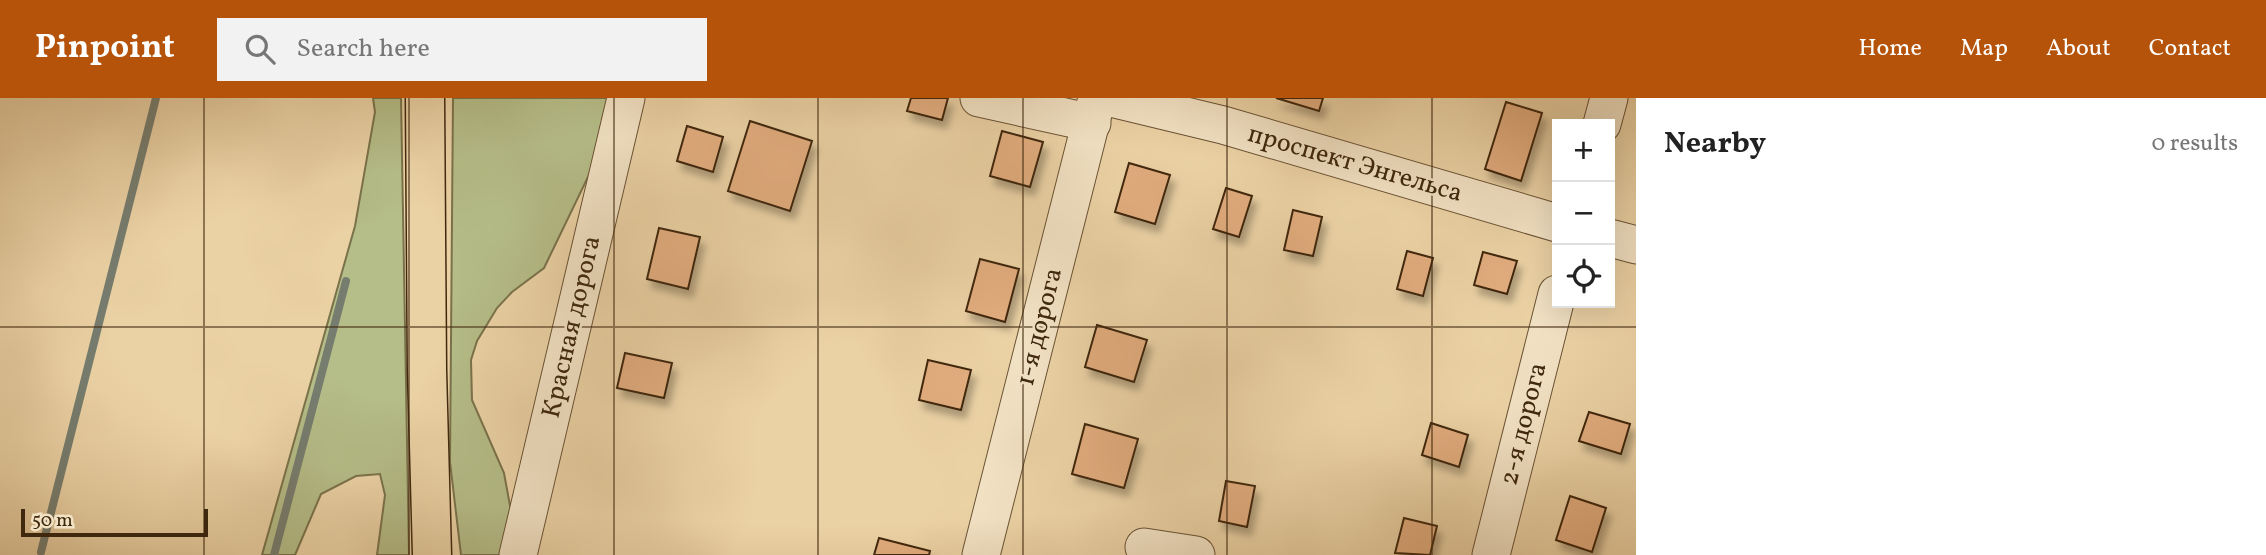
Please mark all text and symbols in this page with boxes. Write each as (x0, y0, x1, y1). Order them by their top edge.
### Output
search box (217, 18, 707, 81)
text: Pinpoint (35, 26, 175, 72)
icon: search (241, 30, 279, 68)
text: Search here (297, 31, 430, 67)
text: Home (1858, 32, 1922, 66)
text: Map (1960, 32, 2008, 66)
text: About (2046, 32, 2111, 66)
text: Contact (2149, 32, 2231, 66)
street label: проспект Энгельса (1244, 116, 1466, 212)
map controls (1552, 119, 1615, 308)
button: + (1552, 119, 1615, 182)
text: Nearby (1664, 123, 1766, 165)
text: 0 results (2151, 128, 2238, 160)
button: − (1552, 182, 1615, 245)
street label: Красная дорога (534, 232, 610, 422)
button: locate (1552, 245, 1615, 308)
street label: 1-я дорога (1008, 264, 1072, 390)
street label: 2-я дорога (1491, 359, 1557, 489)
scale bar (21, 506, 208, 538)
text: 50 m (32, 508, 73, 534)

